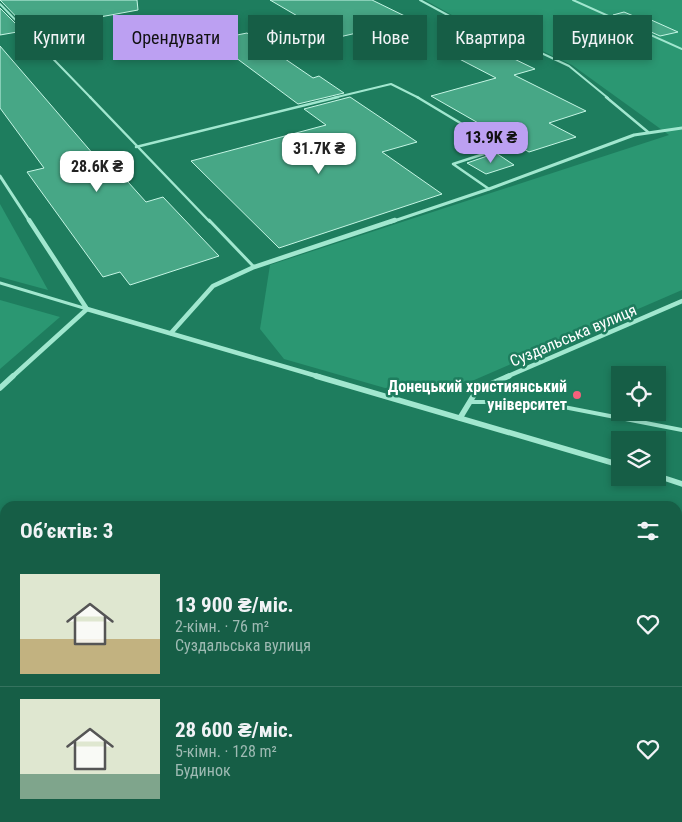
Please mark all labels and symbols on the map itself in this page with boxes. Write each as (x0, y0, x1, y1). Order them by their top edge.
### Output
pin: 13.9K ₴ (445, 121, 537, 164)
pin: 31.7K ₴ (273, 132, 365, 175)
pin: 28.6K ₴ (51, 150, 143, 193)
street label: Суздальська вулиця (507, 300, 639, 371)
place label: Донецький християнський університет (388, 377, 567, 414)
marker: Донецький християнський університет (571, 389, 583, 401)

